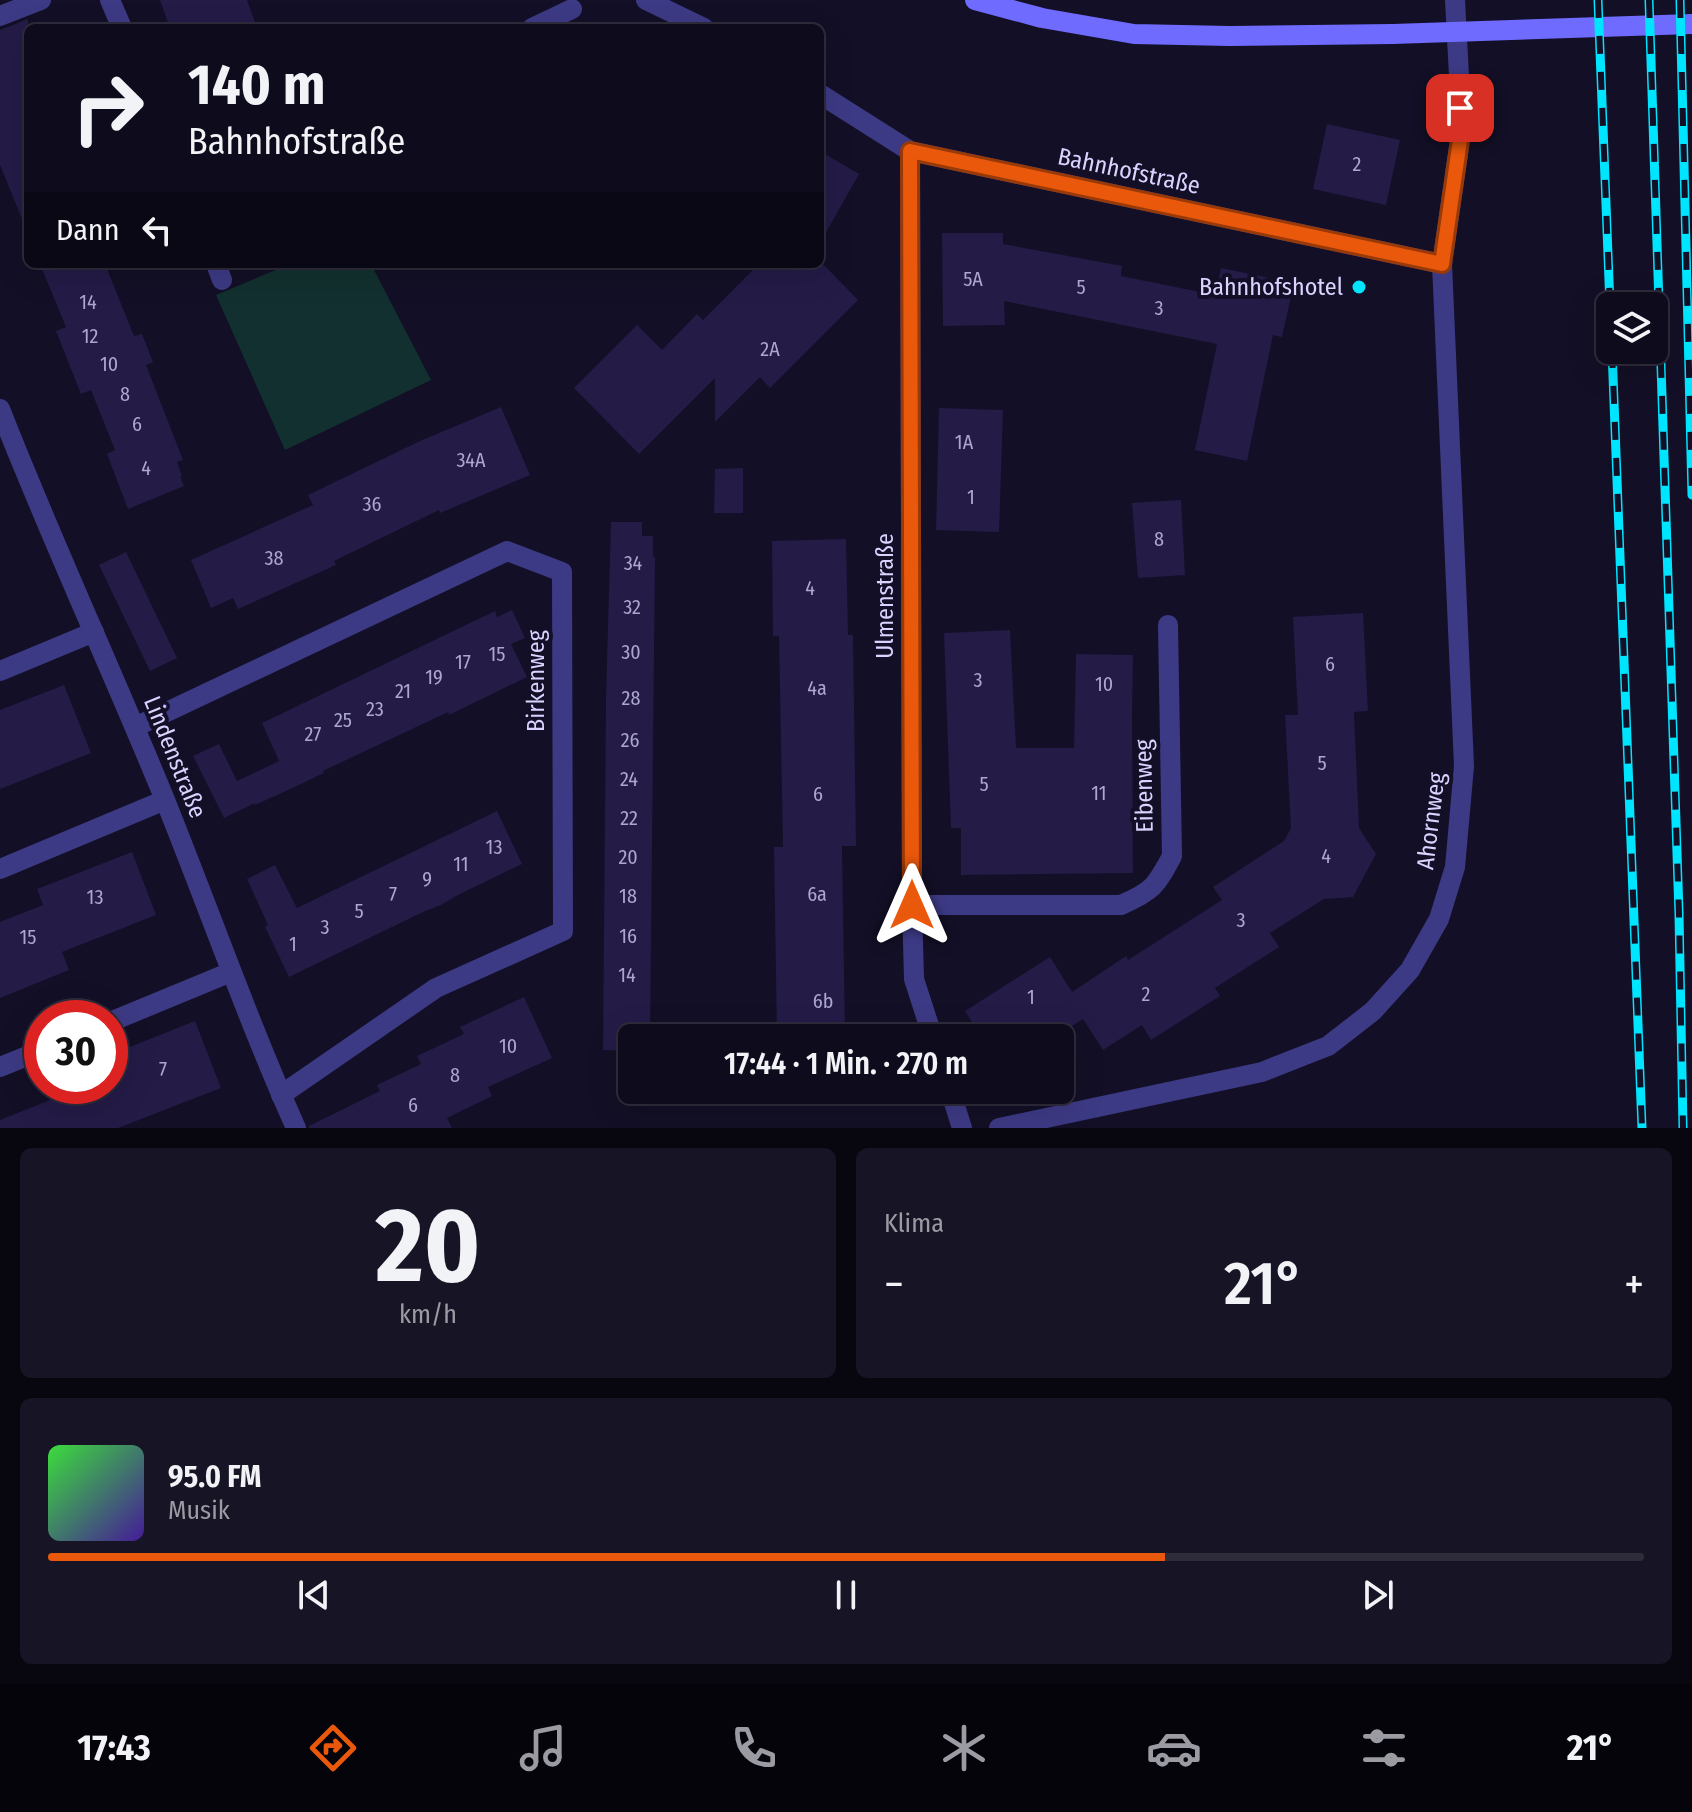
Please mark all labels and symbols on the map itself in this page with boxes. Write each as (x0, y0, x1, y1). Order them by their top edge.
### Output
pin (1426, 74, 1494, 142)
street label: Bahnhofstraße (1055, 142, 1203, 200)
house number: 2 (1353, 152, 1362, 176)
house number: 5A (963, 267, 983, 291)
place label: Bahnhofshotel (1199, 273, 1343, 301)
house number: 5 (1076, 275, 1086, 299)
marker: Bahnhofshotel (1350, 278, 1368, 296)
house number: 14 (79, 290, 97, 314)
house number: 3 (1154, 296, 1164, 320)
house number: 12 (82, 324, 98, 348)
house number: 2A (760, 337, 780, 361)
house number: 10 (100, 352, 118, 376)
house number: 8 (120, 382, 130, 406)
house number: 6 (132, 412, 142, 436)
house number: 1A (955, 430, 974, 454)
house number: 34A (456, 448, 486, 472)
house number: 4 (141, 456, 151, 480)
house number: 1 (967, 485, 975, 509)
house number: 36 (363, 492, 382, 516)
house number: 8 (1154, 527, 1164, 551)
street label: Ulmenstraße (871, 533, 899, 659)
house number: 38 (264, 546, 284, 570)
house number: 34 (624, 551, 643, 575)
house number: 4 (805, 576, 815, 600)
house number: 32 (623, 595, 641, 619)
street label: Birkenweg (522, 629, 550, 732)
house number: 30 (621, 640, 641, 664)
house number: 15 (489, 642, 505, 666)
house number: 17 (455, 650, 471, 674)
house number: 6 (1325, 652, 1335, 676)
house number: 19 (425, 665, 443, 689)
house number: 3 (973, 668, 983, 692)
house number: 10 (1095, 672, 1113, 696)
house number: 4a (807, 676, 827, 700)
house number: 21 (395, 679, 411, 703)
house number: 28 (622, 686, 640, 710)
street label: Lindenstraße (138, 692, 212, 822)
house number: 23 (366, 697, 384, 721)
house number: 25 (334, 708, 352, 732)
house number: 27 (305, 722, 321, 746)
house number: 26 (621, 728, 639, 752)
street label: Eibenweg (1129, 738, 1159, 833)
house number: 5 (1317, 751, 1327, 775)
house number: 24 (620, 767, 638, 791)
street label: Ahornweg (1411, 770, 1451, 871)
house number: 5 (979, 772, 989, 796)
house number: 11 (1091, 781, 1107, 805)
house number: 6 (813, 782, 823, 806)
house number: 22 (620, 806, 638, 830)
house number: 13 (486, 835, 502, 859)
house number: 4 (1321, 844, 1331, 868)
house number: 20 (618, 845, 638, 869)
house number: 11 (453, 852, 469, 876)
position arrow (870, 863, 954, 947)
house number: 9 (422, 867, 432, 891)
house number: 7 (389, 882, 397, 906)
house number: 6a (807, 882, 827, 906)
house number: 18 (619, 884, 637, 908)
house number: 13 (87, 885, 103, 909)
house number: 5 (354, 899, 364, 923)
house number: 3 (1236, 908, 1246, 932)
house number: 3 (320, 915, 330, 939)
house number: 16 (619, 924, 637, 948)
house number: 15 (20, 925, 36, 949)
house number: 1 (289, 932, 297, 956)
house number: 14 (618, 963, 636, 987)
house number: 2 (1142, 982, 1151, 1006)
house number: 1 (1027, 985, 1035, 1009)
house number: 6b (813, 989, 833, 1013)
speed limit sign: 30 (24, 1000, 128, 1104)
house number: 10 (499, 1034, 517, 1058)
house number: 7 (159, 1057, 167, 1081)
house number: 8 (450, 1063, 460, 1087)
house number: 6 (408, 1093, 418, 1117)

